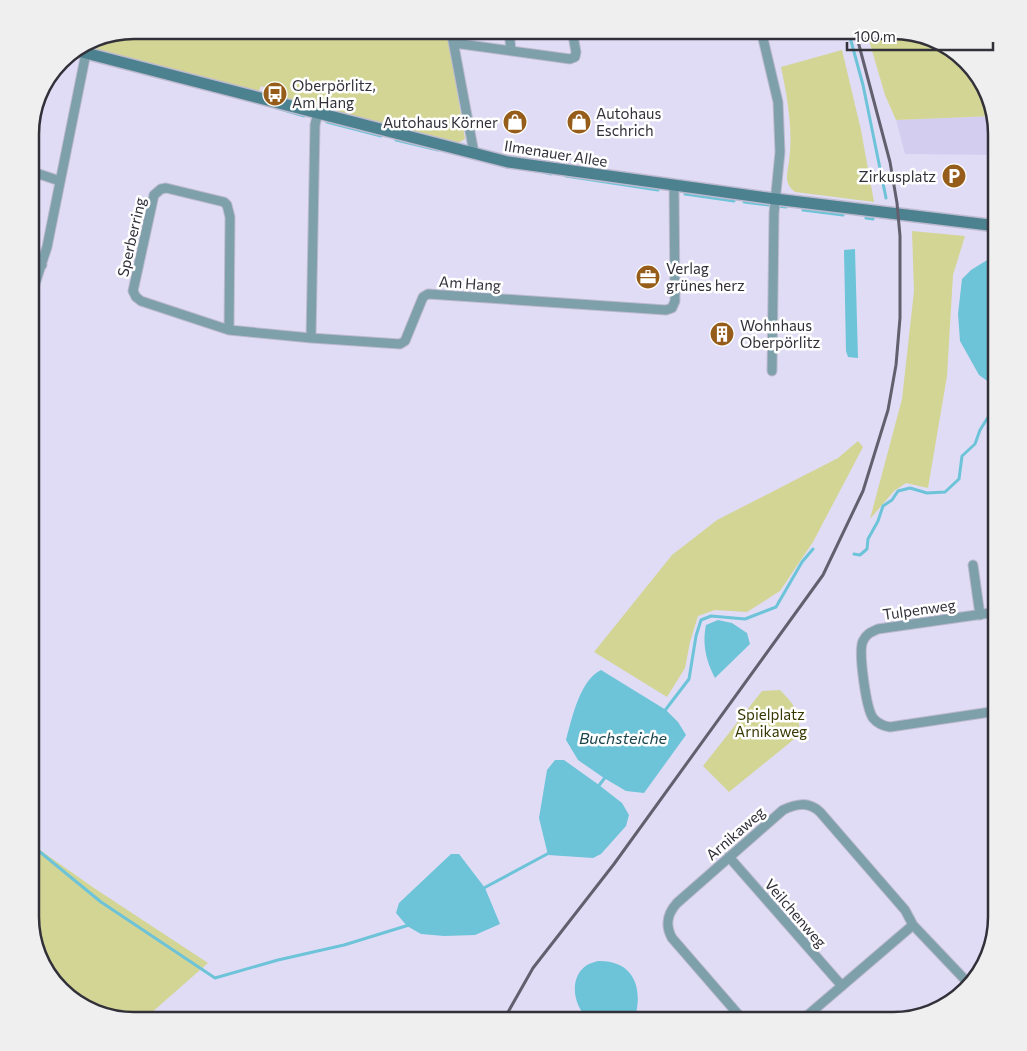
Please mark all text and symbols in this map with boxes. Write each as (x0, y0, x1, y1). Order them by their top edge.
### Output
scale bar (847, 20, 993, 52)
text: 100 m (854, 27, 896, 45)
place label: Oberpörlitz, Am Hang (292, 76, 376, 111)
bus stop icon: Oberpörlitz, Am Hang (262, 81, 288, 107)
place label: Autohaus Eschrich (596, 104, 661, 139)
shop icon: Autohaus Körner (502, 109, 528, 135)
shop icon: Autohaus Eschrich (566, 109, 592, 135)
place label: Autohaus Körner (383, 113, 498, 131)
street label: Ilmenauer Allee (503, 136, 609, 170)
parking icon: Zirkusplatz (941, 163, 967, 189)
place label: Zirkusplatz (859, 167, 936, 185)
street label: Sperberring (113, 196, 149, 278)
place label: Verlag grünes herz (666, 259, 745, 294)
office icon: Verlag grünes herz (635, 264, 661, 290)
street label: Am Hang (438, 272, 502, 294)
place label: Wohnhaus Oberpörlitz (740, 316, 820, 351)
building icon: Wohnhaus Oberpörlitz (709, 321, 735, 347)
street label: Tulpenweg (881, 595, 957, 623)
park label: Spielplatz Arnikaweg (735, 705, 807, 740)
water label: Buchsteiche (579, 728, 668, 747)
street label: Arnikaweg (702, 802, 768, 864)
street label: Veilchenweg (761, 875, 831, 951)

